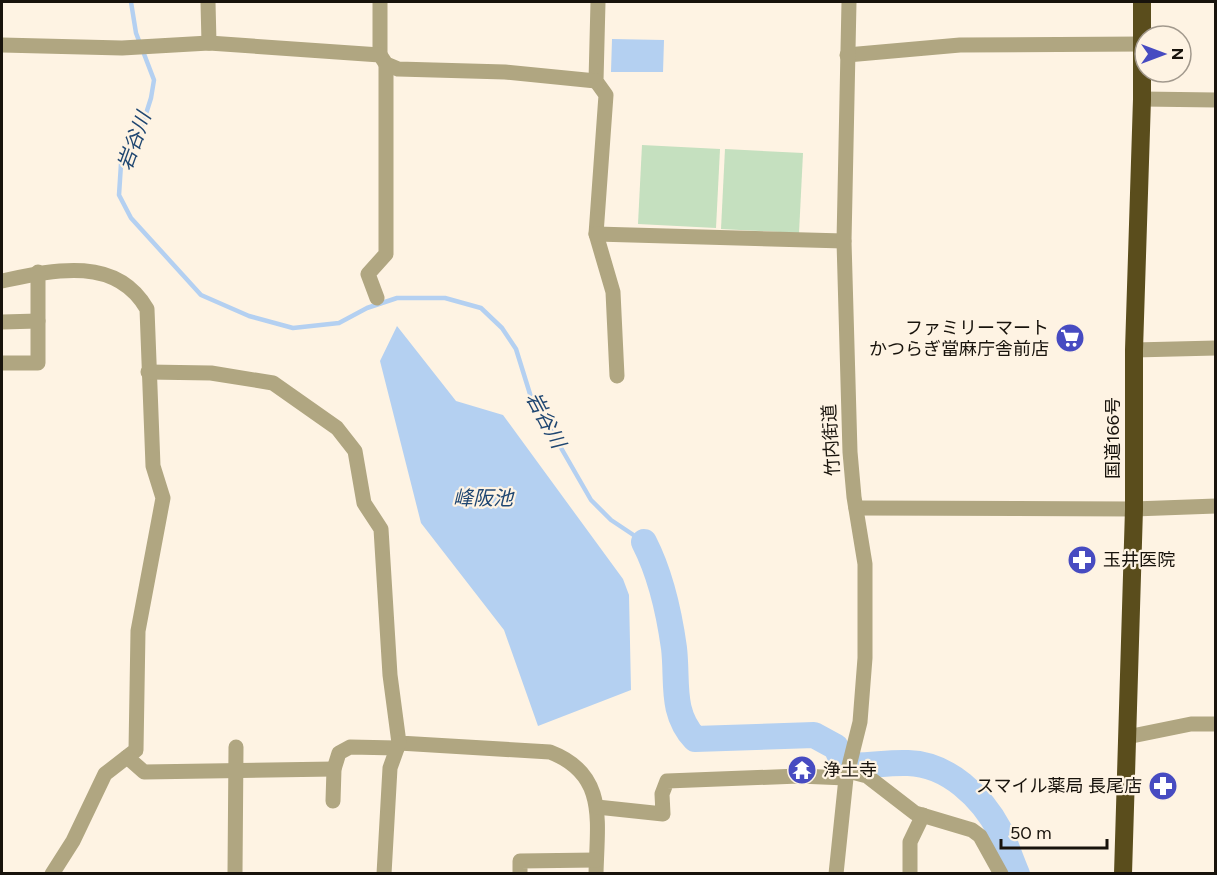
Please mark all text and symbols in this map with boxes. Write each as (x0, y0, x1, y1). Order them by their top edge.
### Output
north arrow (1133, 24, 1193, 84)
text: N (1168, 48, 1187, 60)
water label: 岩谷川 (112, 107, 156, 173)
place label: ファミリーマート かつらぎ當麻庁舎前店 (869, 317, 1049, 360)
supermarket icon: ファミリーマート かつらぎ當麻庁舎前店 (1054, 322, 1086, 354)
water label: 岩谷川 (521, 388, 572, 454)
street label: 国道166号 (1102, 397, 1124, 479)
street label: 竹内街道 (818, 403, 844, 477)
water label: 峰阪池 (453, 486, 515, 510)
pharmacy icon: 玉井医院 (1066, 544, 1098, 576)
place label: 玉井医院 (1103, 549, 1175, 571)
temple icon: 浄土寺 (786, 754, 818, 786)
place label: 浄土寺 (823, 759, 877, 781)
pharmacy icon: スマイル薬局 長尾店 (1147, 770, 1179, 802)
place label: スマイル薬局 長尾店 (976, 775, 1142, 797)
scale bar (1001, 812, 1108, 850)
text: 50 m (1010, 822, 1052, 844)

